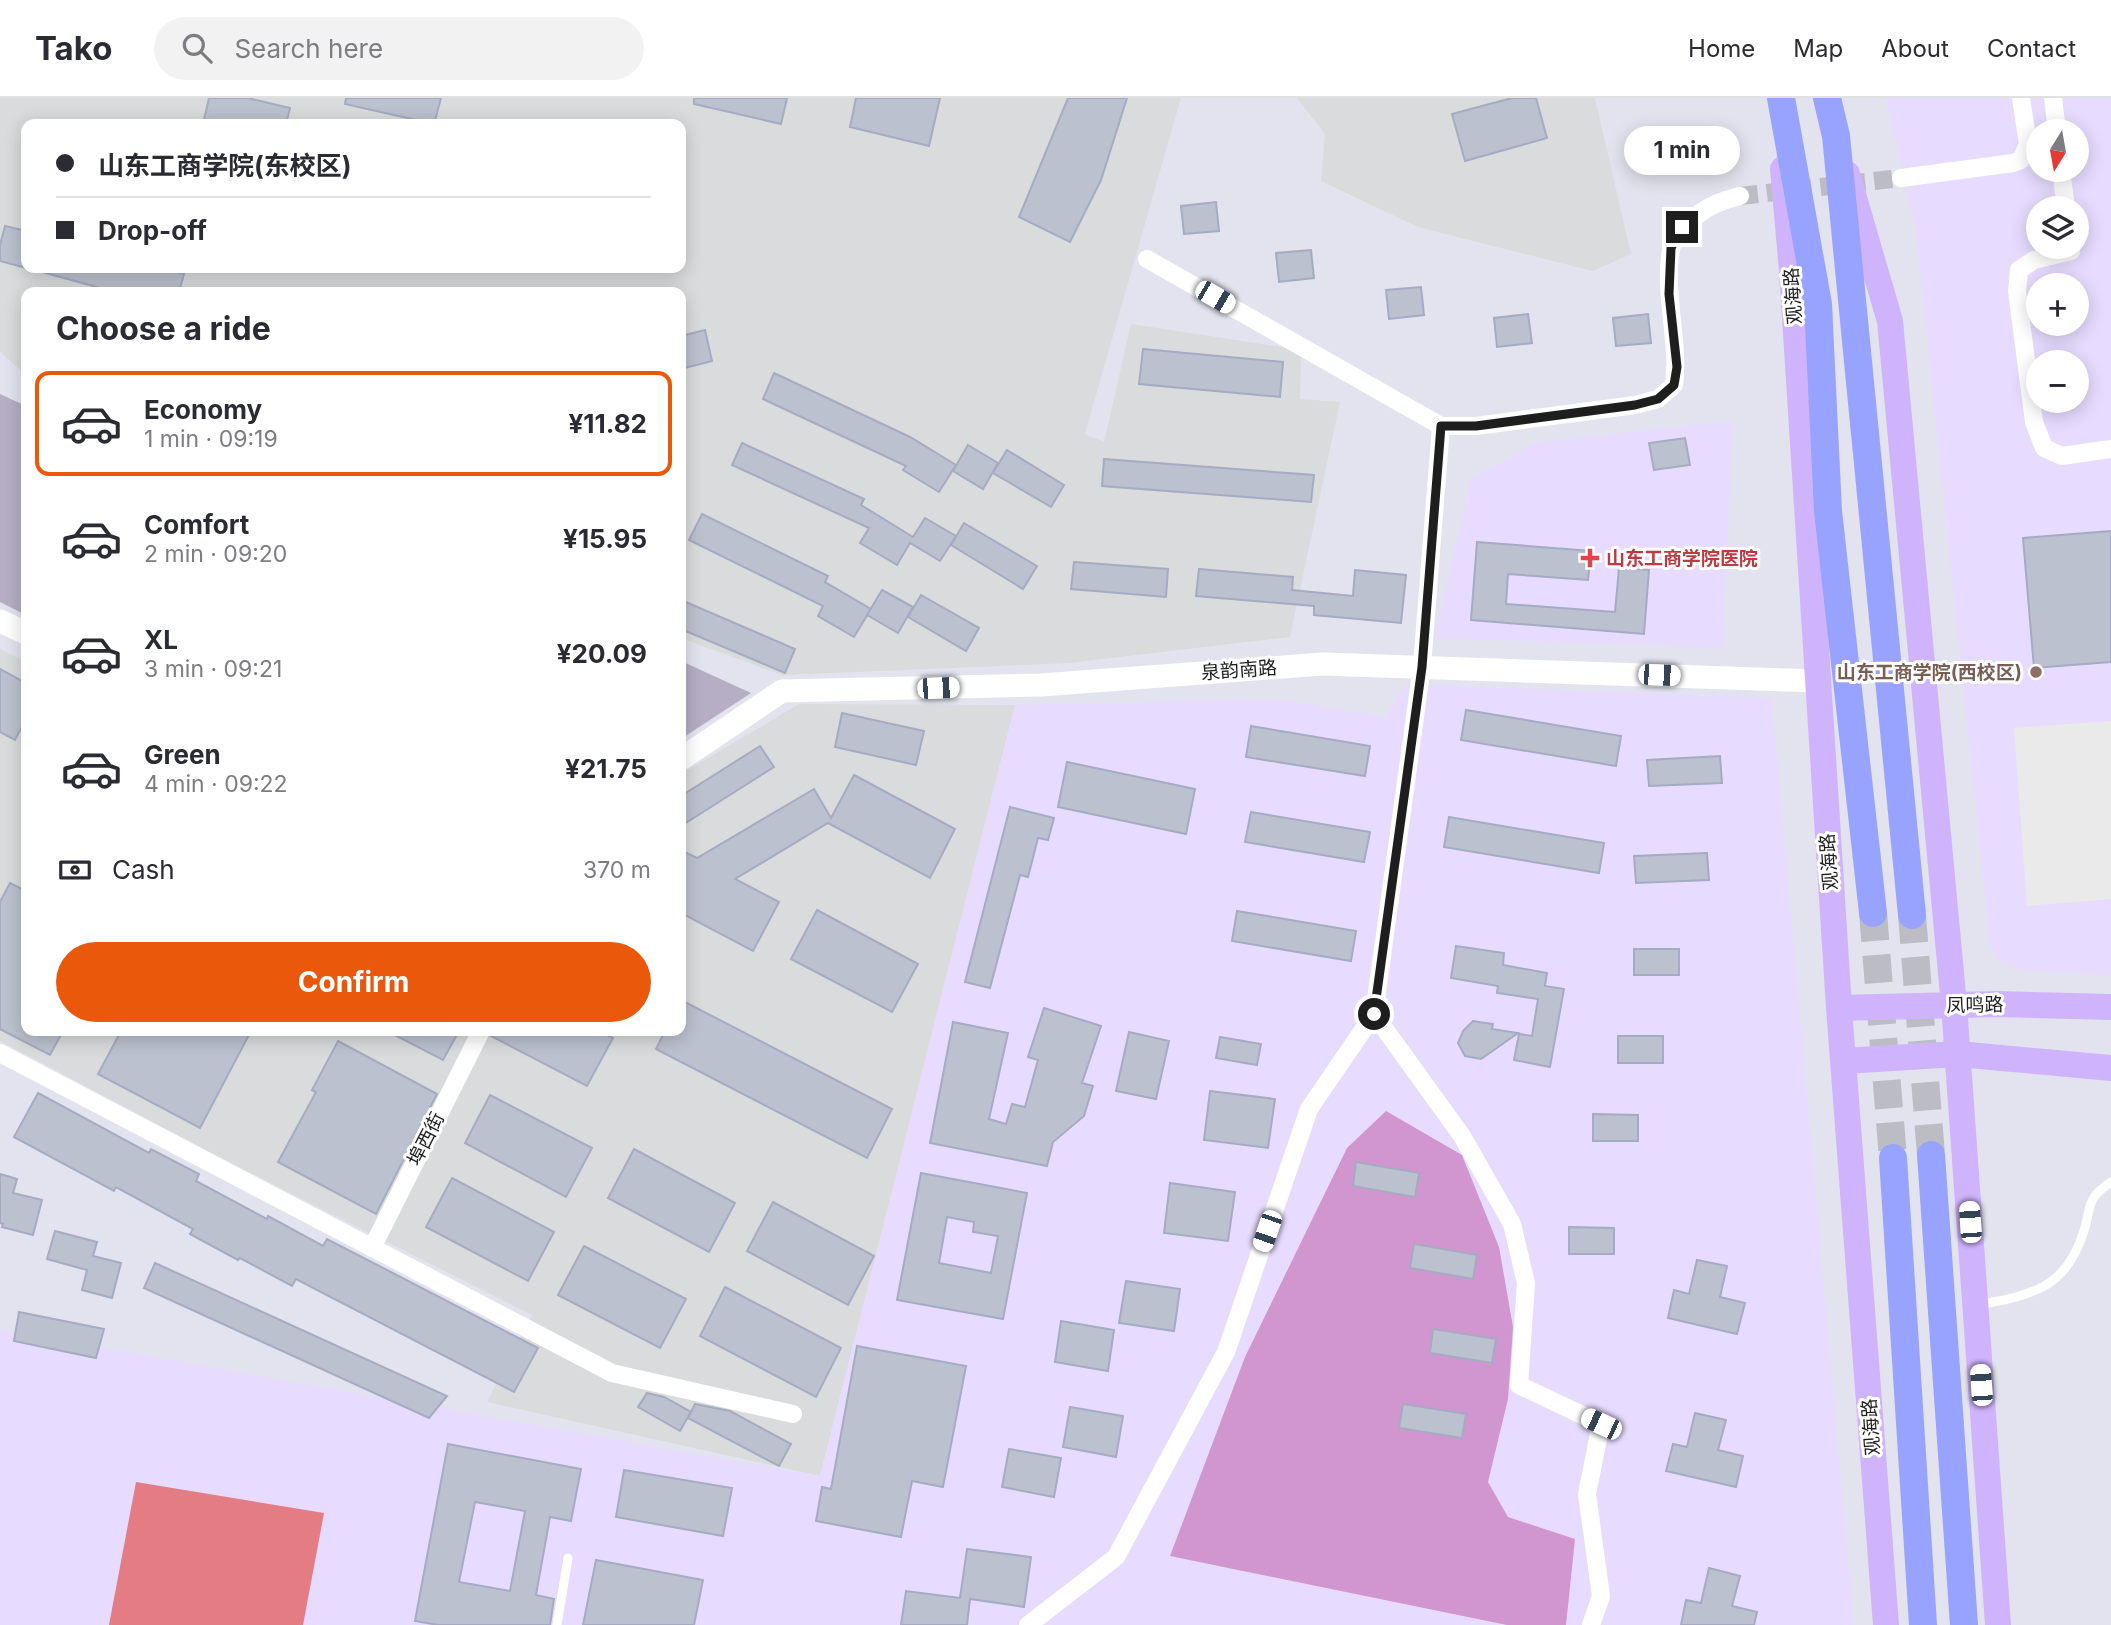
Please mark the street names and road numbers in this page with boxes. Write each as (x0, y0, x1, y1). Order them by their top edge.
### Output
street label: 观海路 (1780, 267, 1806, 325)
street label: 泉韵南路 (1200, 656, 1278, 684)
street label: 观海路 (1816, 833, 1842, 891)
street label: 凤鸣路 (1946, 993, 2004, 1017)
street label: 埠西街 (403, 1108, 449, 1170)
street label: 观海路 (1858, 1398, 1884, 1456)

